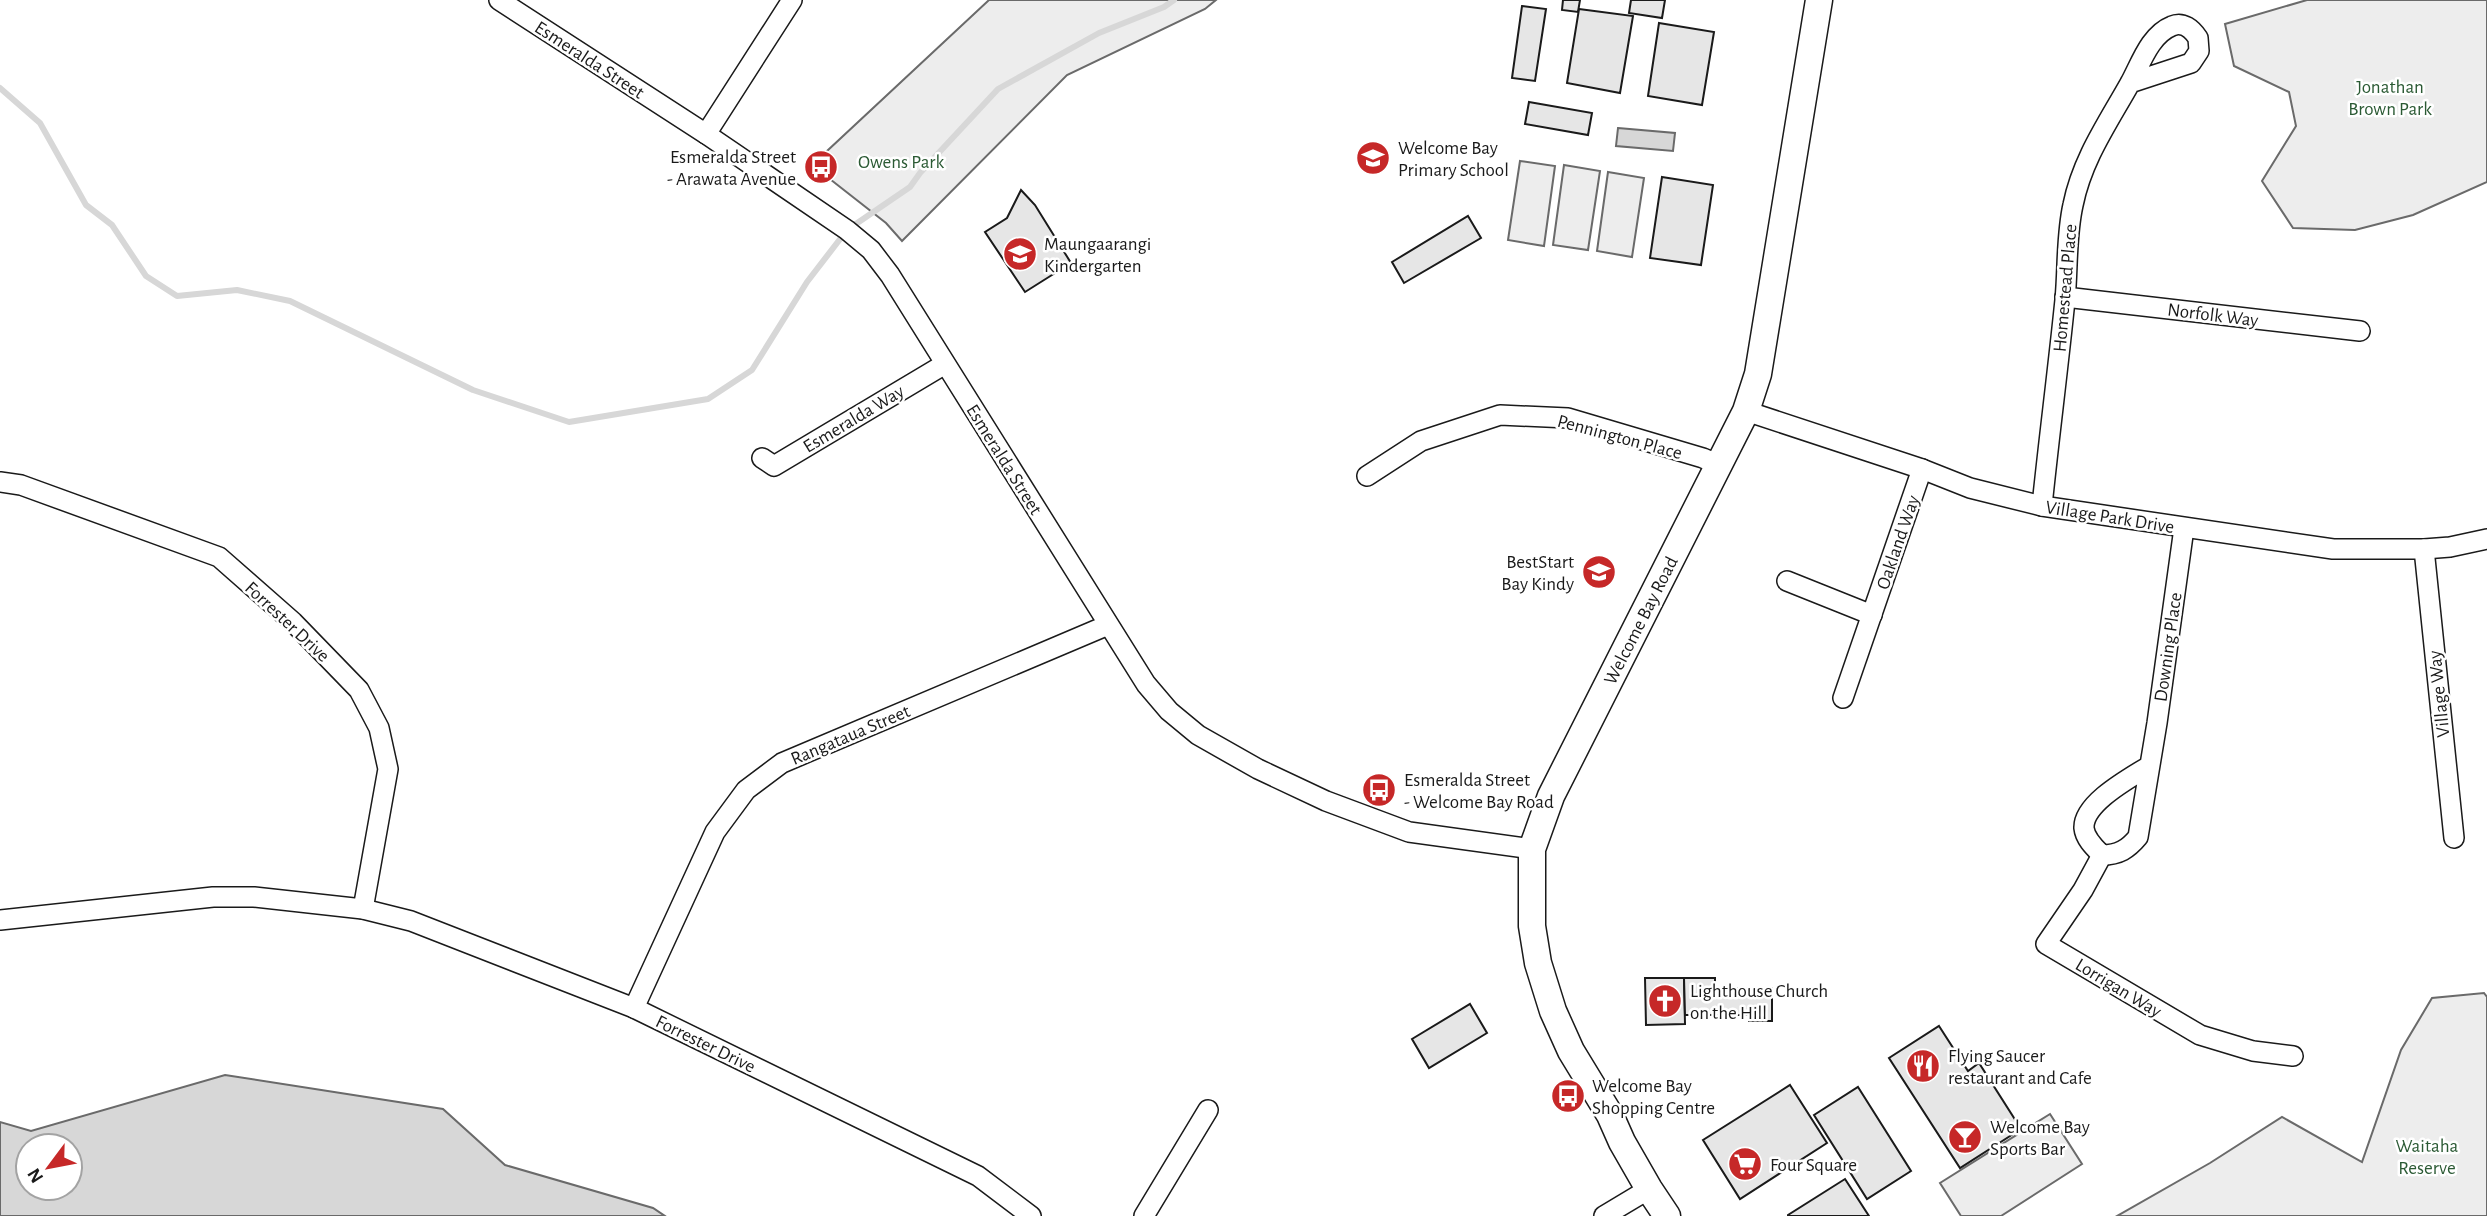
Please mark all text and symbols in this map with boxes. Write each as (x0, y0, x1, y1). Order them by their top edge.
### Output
street label: Esmeralda Street (531, 18, 647, 103)
park label: Jonathan Brown Park (2348, 78, 2432, 119)
school or university icon: Welcome Bay Primary School (1354, 139, 1392, 177)
place label: Welcome Bay Primary School (1398, 139, 1509, 180)
place label: Esmeralda Street - Arawata Avenue (667, 148, 796, 189)
bus stop icon: Esmeralda Street - Arawata Avenue (802, 148, 840, 186)
park label: Owens Park (858, 153, 944, 172)
street label: Homestead Place (2050, 223, 2081, 353)
school or university icon: Maungaarangi Kindergarten (1001, 235, 1039, 273)
place label: Maungaarangi Kindergarten (1044, 235, 1151, 276)
street label: Norfolk Way (2166, 300, 2259, 331)
street label: Esmeralda Way (800, 382, 907, 457)
street label: Esmeralda Street (962, 401, 1045, 518)
street label: Pennington Place (1555, 412, 1684, 463)
street label: Oakland Way (1873, 493, 1923, 592)
street label: Village Park Drive (2044, 498, 2175, 537)
place label: BestStart Bay Kindy (1501, 553, 1574, 594)
school or university icon: BestStart Bay Kindy (1580, 553, 1618, 591)
street label: Welcome Bay Road (1601, 553, 1682, 688)
street label: Forrester Drive (241, 578, 333, 666)
street label: Downing Place (2151, 591, 2186, 703)
street label: Village Way (2425, 649, 2453, 738)
street label: Rangataua Street (788, 702, 913, 769)
bus stop icon: Esmeralda Street - Welcome Bay Road (1360, 771, 1398, 809)
place label: Esmeralda Street - Welcome Bay Road (1404, 771, 1554, 812)
street label: Lorrigan Way (2072, 955, 2165, 1021)
church icon: Lighthouse Church on the Hill (1646, 982, 1684, 1020)
place label: Lighthouse Church on the Hill (1690, 982, 1828, 1023)
street label: Forrester Drive (653, 1012, 758, 1077)
restaurant icon: Flying Saucer restaurant and Cafe (1904, 1047, 1942, 1085)
place label: Flying Saucer restaurant and Cafe (1948, 1047, 2092, 1088)
bus stop icon: Welcome Bay Shopping Centre (1549, 1077, 1587, 1115)
place label: Welcome Bay Shopping Centre (1592, 1077, 1715, 1118)
bar icon: Welcome Bay Sports Bar (1946, 1118, 1984, 1156)
place label: Welcome Bay Sports Bar (1990, 1118, 2090, 1159)
north arrow (14, 1132, 84, 1202)
park label: Waitaha Reserve (2396, 1137, 2459, 1178)
supermarket icon: Four Square (1726, 1145, 1764, 1183)
place label: Four Square (1770, 1156, 1857, 1175)
text: N (24, 1165, 47, 1186)

